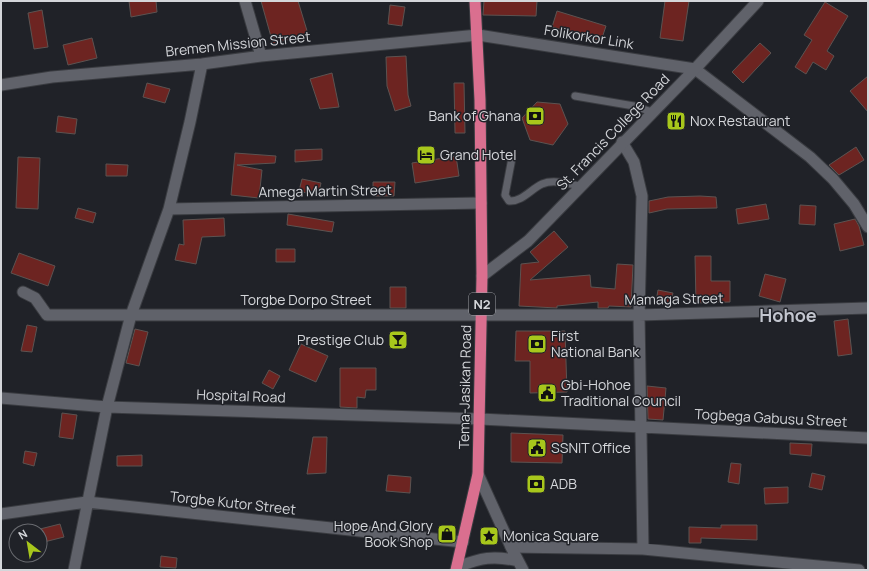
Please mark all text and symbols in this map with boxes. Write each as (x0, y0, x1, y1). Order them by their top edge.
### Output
street label: Folikorkor Link (543, 20, 636, 53)
street label: Bremen Mission Street (164, 26, 312, 61)
street label: St. Francis College Road (552, 69, 673, 194)
bank icon: Bank of Ghana (524, 105, 546, 127)
place label: Bank of Ghana (428, 106, 521, 125)
restaurant icon: Nox Restaurant (665, 110, 687, 132)
place label: Nox Restaurant (690, 111, 791, 130)
hotel icon: Grand Hotel (415, 144, 437, 166)
place label: Grand Hotel (440, 145, 516, 164)
street label: Amega Martin Street (258, 180, 392, 201)
street label: Mamaga Street (624, 288, 724, 309)
street label: Torgbe Dorpo Street (240, 290, 372, 309)
road number: N2 (469, 293, 495, 315)
district label: Hohoe (759, 303, 817, 327)
street label: Tema-Jasikan Road (454, 325, 475, 449)
place label: First National Bank (551, 326, 640, 361)
bar icon: Prestige Club (387, 329, 409, 351)
place label: Prestige Club (297, 330, 384, 349)
bank icon: First National Bank (526, 333, 548, 355)
place label: Gbi-Hohoe Traditional Council (561, 375, 681, 410)
public building icon: Gbi-Hohoe Traditional Council (536, 382, 558, 404)
street label: Hospital Road (196, 384, 286, 407)
street label: Togbega Gabusu Street (694, 404, 848, 431)
public building icon: SSNIT Office (526, 437, 548, 459)
place label: SSNIT Office (551, 438, 631, 457)
bank icon: ADB (525, 473, 547, 495)
place label: ADB (550, 474, 577, 493)
street label: Torgbe Kutor Street (169, 486, 297, 519)
place label: Hope And Glory Book Shop (334, 516, 434, 551)
north arrow (8, 523, 48, 563)
shop icon: Hope And Glory Book Shop (436, 523, 458, 545)
text: N (15, 525, 30, 542)
place icon: Monica Square (478, 525, 500, 547)
place label: Monica Square (503, 526, 599, 545)

